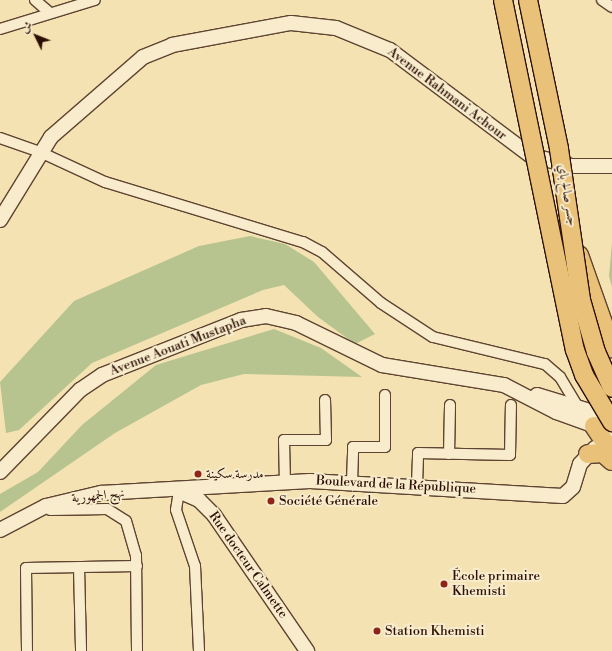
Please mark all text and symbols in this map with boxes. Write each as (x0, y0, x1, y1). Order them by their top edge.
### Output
north arrow (16, 16, 56, 56)
text: ش (18, 19, 36, 37)
street label: Avenue Rahmani Achour (384, 44, 510, 144)
street label: جسر صالح باي (554, 163, 580, 227)
street label: Avenue Aouati Mustapha (108, 313, 248, 379)
place label: مدرسة سكينة (206, 466, 264, 482)
marker: مدرسة سكينة (193, 469, 203, 479)
street label: Boulevard de la République (315, 473, 477, 497)
street label: نهج الجمهورية (71, 485, 125, 507)
place label: Société Générale (279, 493, 378, 509)
marker: Société Générale (266, 496, 276, 506)
street label: Rue docteur Calmette (205, 509, 291, 621)
place label: École primaire Khemisti (452, 569, 540, 600)
marker: École primaire Khemisti (439, 579, 449, 589)
place label: Station Khemisti (385, 623, 485, 639)
marker: Station Khemisti (372, 626, 382, 636)

